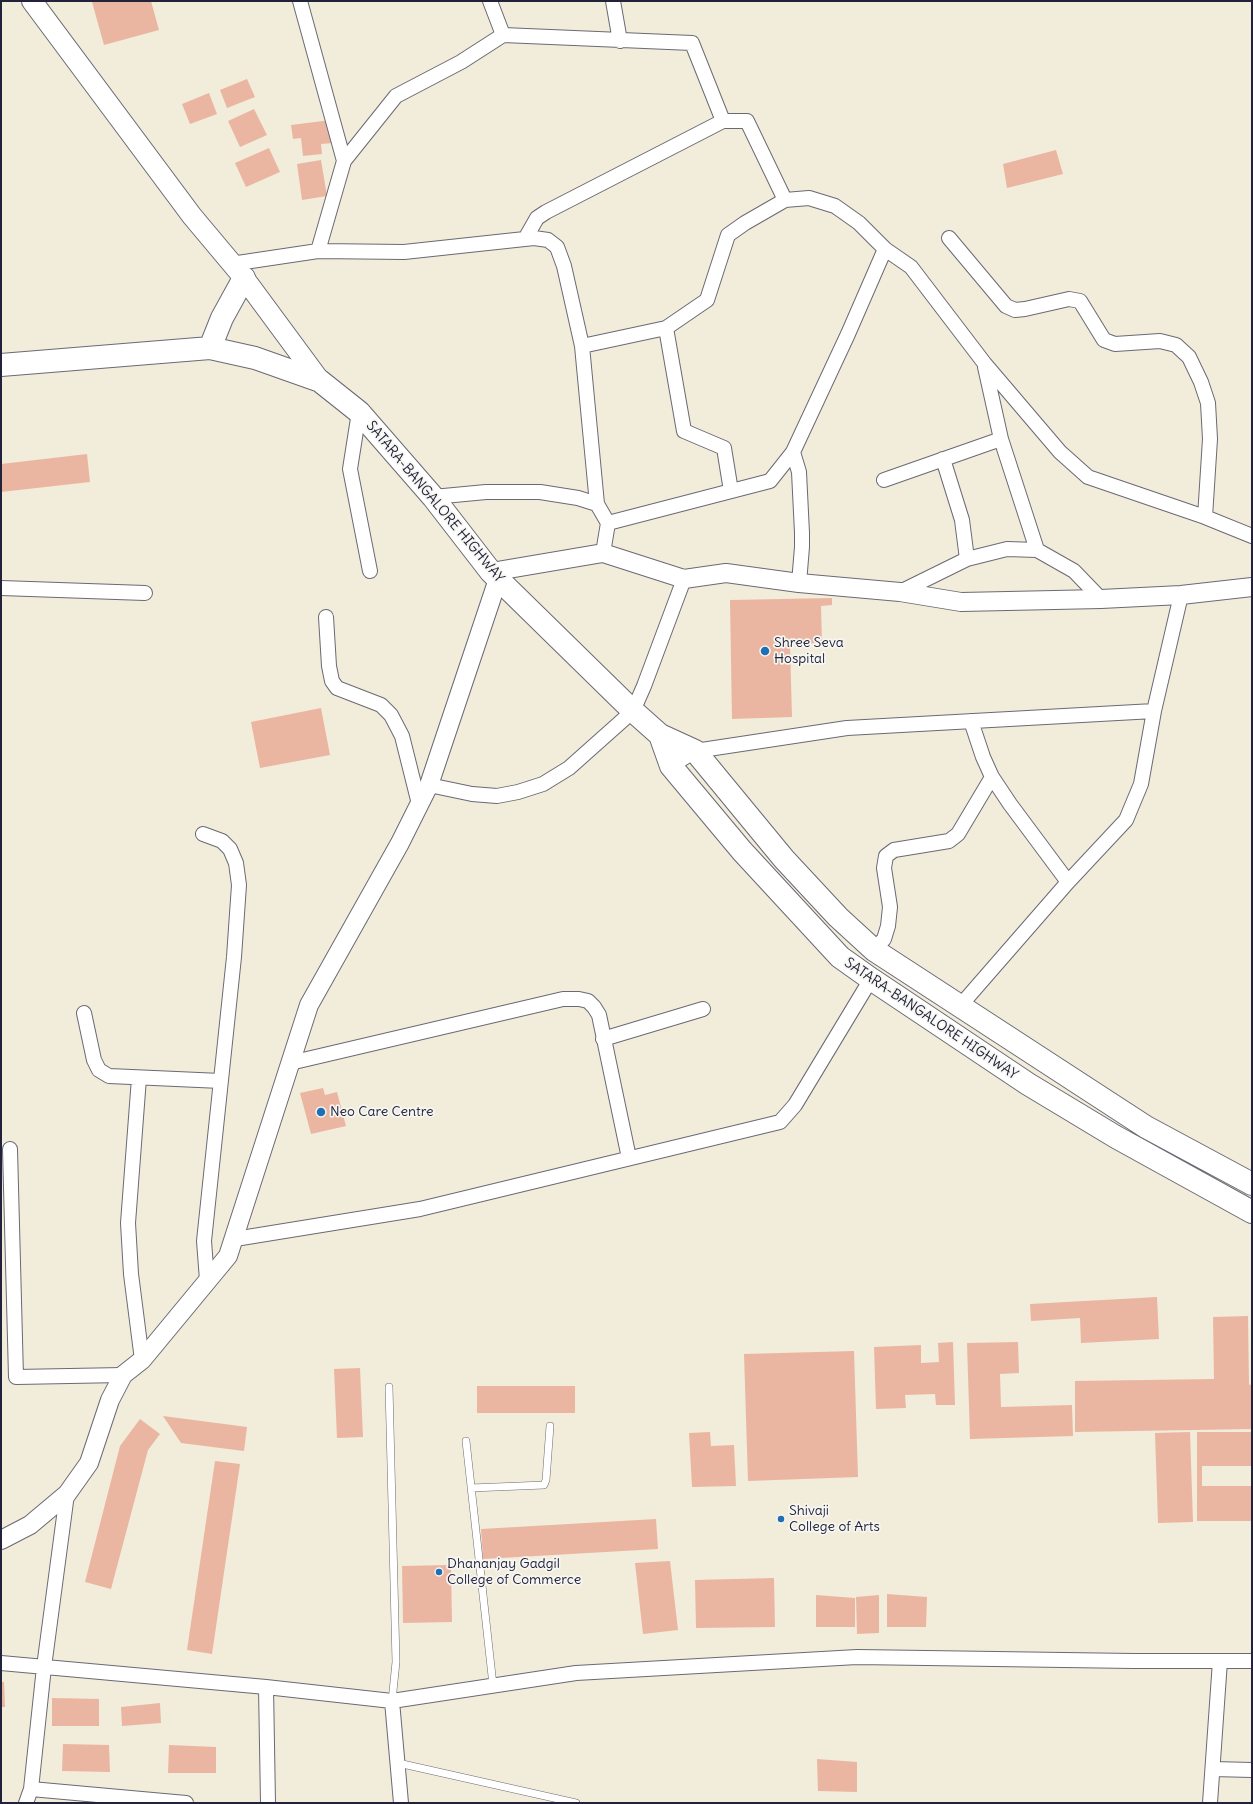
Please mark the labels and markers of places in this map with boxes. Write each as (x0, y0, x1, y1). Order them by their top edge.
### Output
place label: Shree Seva Hospital (774, 635, 844, 668)
marker: Shree Seva Hospital (759, 645, 771, 657)
place label: Neo Care Centre (330, 1104, 434, 1120)
marker: Neo Care Centre (315, 1106, 327, 1118)
place label: Shivaji College of Arts (789, 1503, 880, 1536)
marker: Shivaji College of Arts (776, 1514, 786, 1524)
place label: Dhananjay Gadgil College of Commerce (447, 1556, 581, 1588)
marker: Dhananjay Gadgil College of Commerce (434, 1567, 444, 1577)

